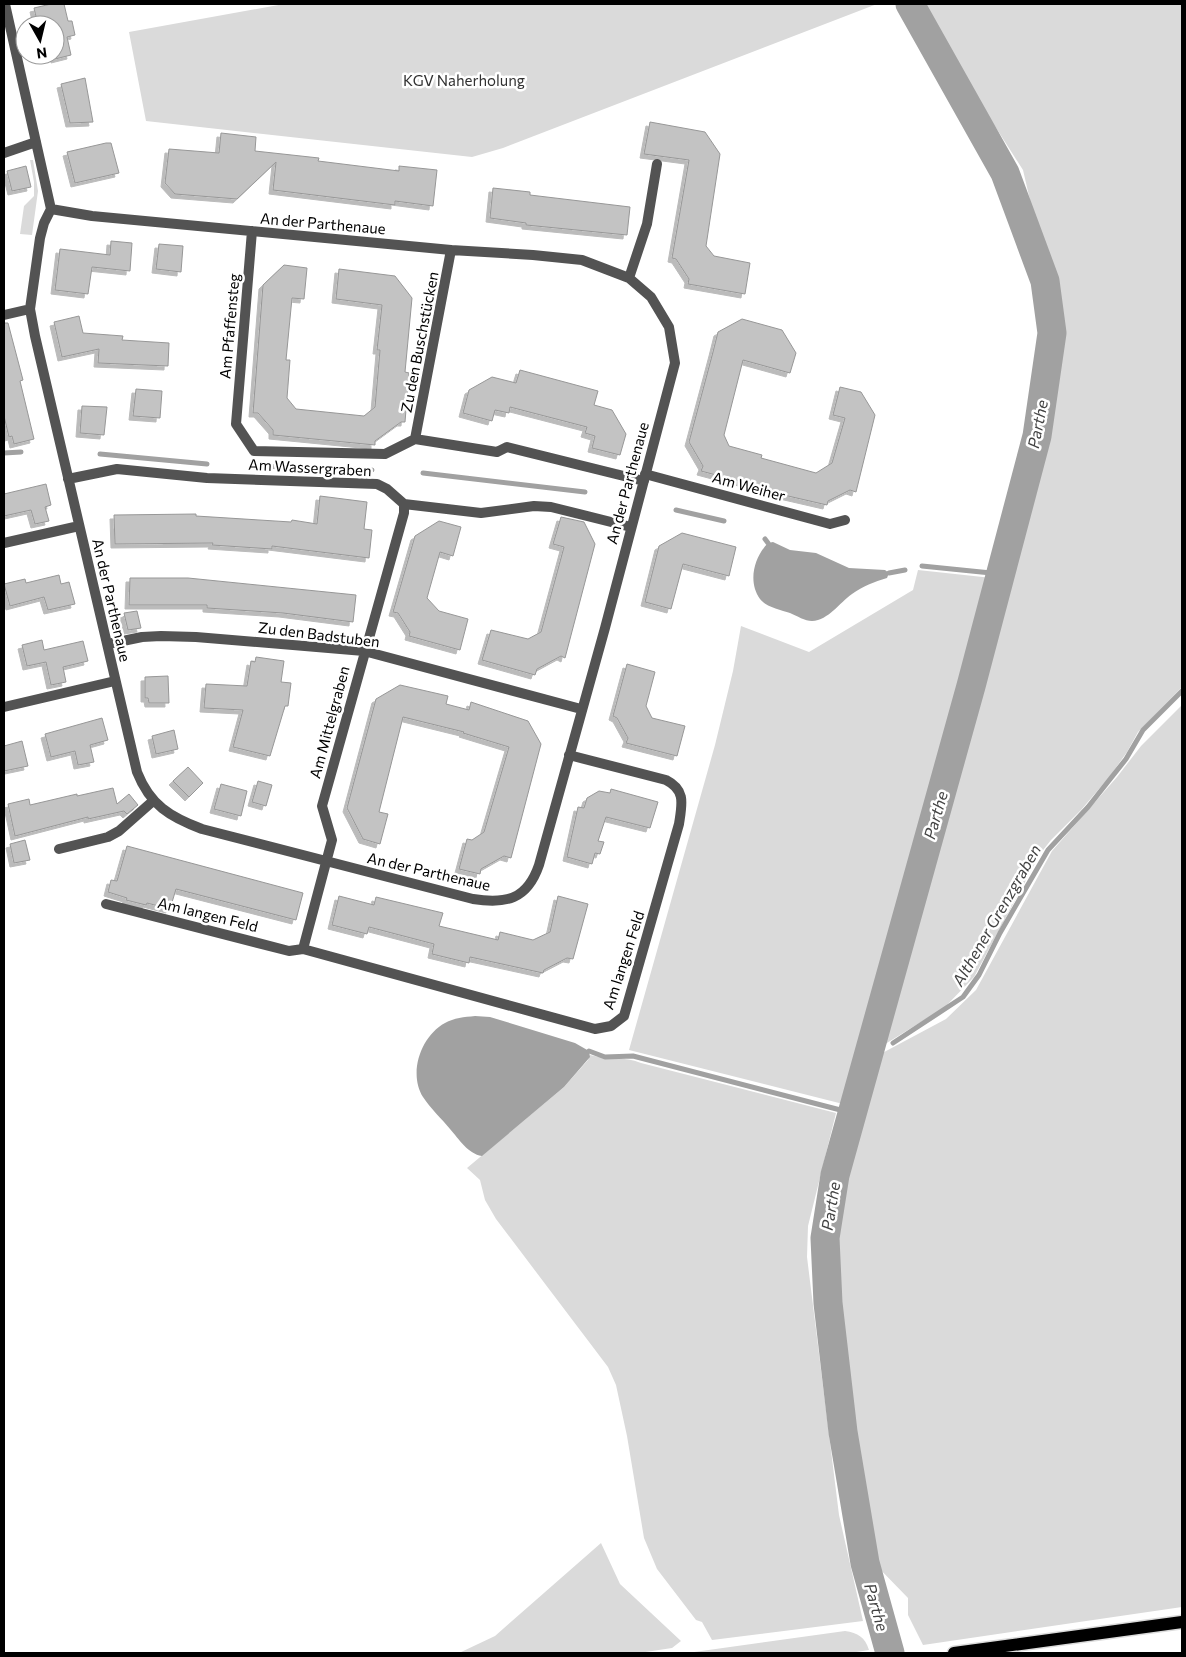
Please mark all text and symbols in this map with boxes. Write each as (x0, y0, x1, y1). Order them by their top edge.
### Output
north arrow (15, 15, 65, 65)
text: N (35, 44, 48, 63)
park label: KGV Naherholung (403, 71, 525, 89)
street label: An der Parthenaue (260, 209, 387, 237)
street label: Zu den Buschstücken (396, 270, 442, 414)
street label: Am Pfaffensteg (215, 272, 243, 380)
water label: Parthe (1023, 398, 1051, 450)
street label: An der Parthenaue (602, 420, 652, 546)
street label: Am Wassergraben (248, 455, 372, 479)
street label: Am Weiher (711, 468, 787, 504)
street label: An der Parthenaue (89, 537, 135, 663)
street label: Zu den Badstuben (257, 618, 381, 650)
street label: Am Mittelgraben (305, 664, 353, 780)
water label: Parthe (919, 788, 951, 841)
water label: Althener Grenzgraben (947, 841, 1044, 990)
street label: An der Parthenaue (366, 848, 492, 894)
street label: Am langen Feld (156, 893, 260, 935)
street label: Am langen Feld (599, 908, 647, 1012)
water label: Parthe (817, 1180, 843, 1232)
water label: Parthe (861, 1581, 893, 1634)

